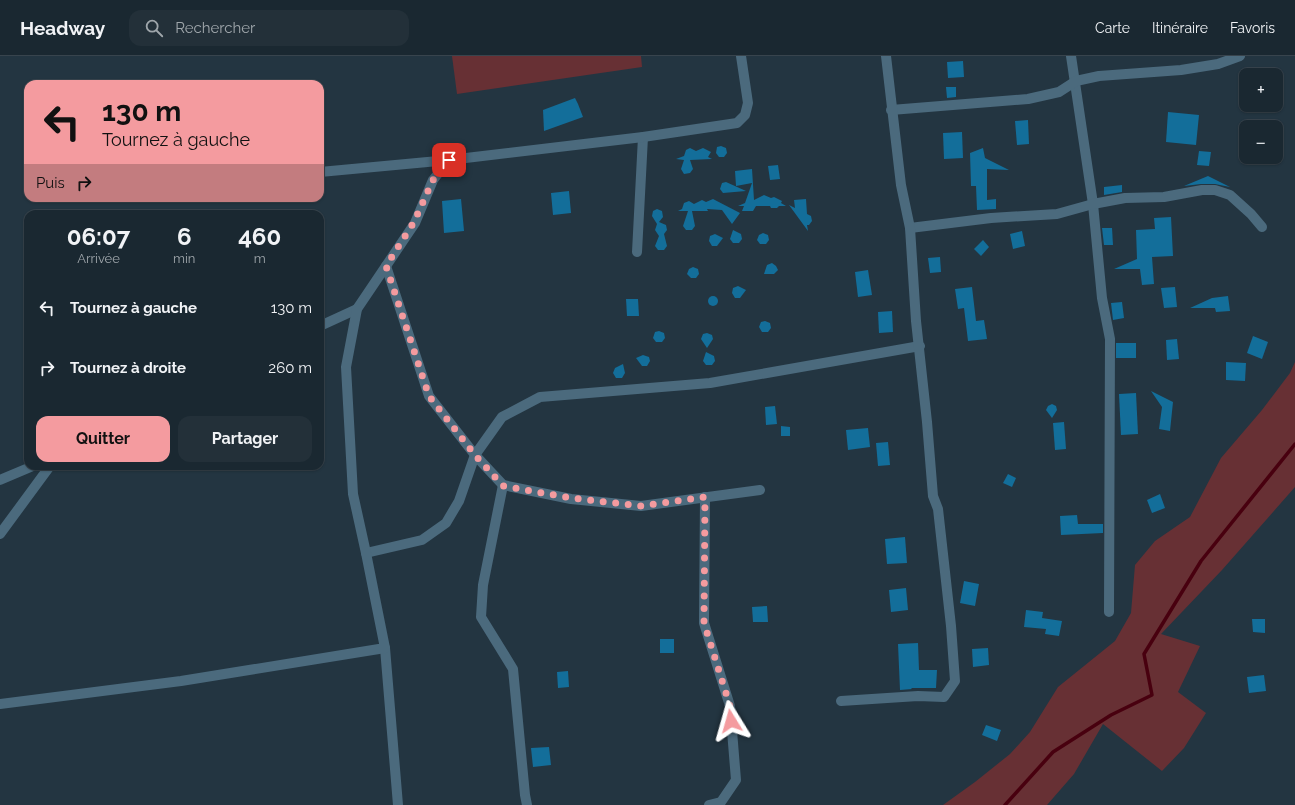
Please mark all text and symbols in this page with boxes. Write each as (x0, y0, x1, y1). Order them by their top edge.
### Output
search box (129, 10, 409, 46)
text: Headway (20, 17, 105, 39)
icon: search (143, 17, 165, 39)
text: Rechercher (175, 19, 255, 37)
text: Carte (1095, 20, 1130, 36)
text: Itinéraire (1152, 20, 1208, 36)
text: Favoris (1230, 20, 1275, 36)
map controls (1239, 68, 1283, 164)
button: + (1239, 68, 1283, 112)
text: 130 m (102, 95, 181, 128)
icon: left (36, 96, 88, 148)
button: − (1239, 120, 1283, 164)
text: Tournez à gauche (102, 129, 250, 150)
pin (432, 143, 466, 177)
icon: arrive (438, 149, 460, 171)
icon: right (73, 172, 95, 194)
text: Puis (36, 174, 65, 192)
text: 06:07 (67, 222, 130, 251)
text: 6 (177, 222, 191, 251)
text: 460 (238, 222, 281, 251)
text: Arrivée (77, 251, 120, 266)
text: min (173, 251, 195, 266)
text: m (254, 251, 266, 266)
icon: left (36, 297, 58, 319)
text: Tournez à gauche (70, 299, 197, 317)
text: 130 m (271, 299, 312, 317)
icon: right (36, 357, 58, 379)
text: Tournez à droite (70, 359, 186, 377)
text: 260 m (268, 359, 312, 377)
button: Quitter (36, 416, 170, 462)
button: Partager (178, 416, 312, 462)
position arrow (710, 700, 752, 742)

